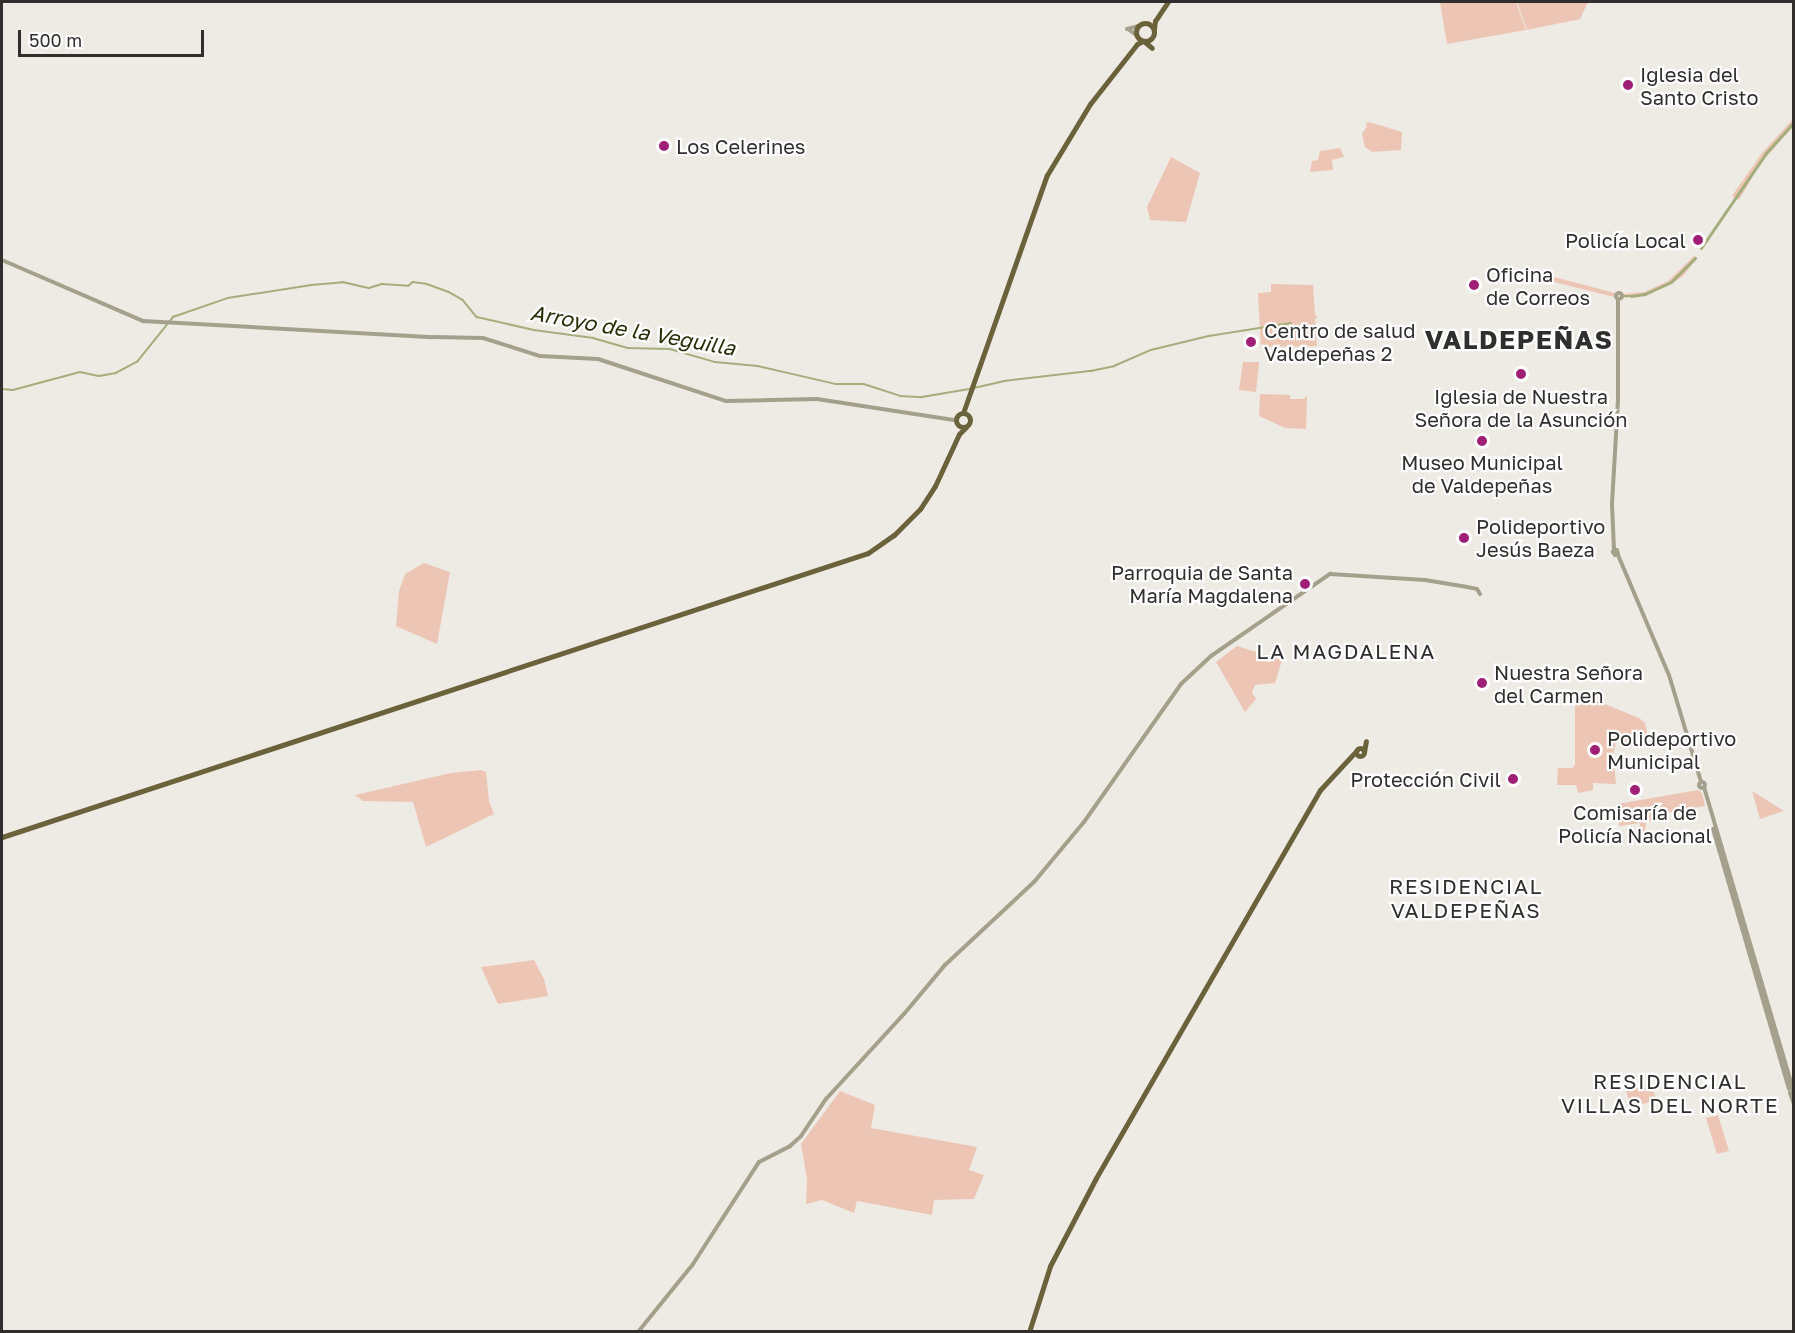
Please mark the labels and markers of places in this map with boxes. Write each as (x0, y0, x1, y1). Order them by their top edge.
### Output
place label: Iglesia del Santo Cristo (1640, 62, 1759, 109)
marker: Iglesia del Santo Cristo (1621, 78, 1635, 92)
place label: Los Celerines (676, 134, 805, 158)
marker: Los Celerines (657, 139, 671, 153)
place label: Policía Local (1565, 228, 1686, 252)
marker: Policía Local (1691, 233, 1705, 247)
place label: Oficina de Correos (1486, 262, 1590, 309)
marker: Oficina de Correos (1467, 278, 1481, 292)
place label: Centro de salud Valdepeñas 2 (1264, 318, 1415, 365)
marker: Centro de salud Valdepeñas 2 (1242, 333, 1260, 351)
marker: Iglesia de Nuestra Señora de la Asunción (1514, 367, 1528, 381)
place label: Iglesia de Nuestra Señora de la Asunción (1414, 384, 1628, 431)
marker: Museo Municipal de Valdepeñas (1475, 434, 1489, 448)
place label: Museo Municipal de Valdepeñas (1401, 450, 1563, 497)
place label: Polideportivo Jesús Baeza (1476, 514, 1605, 561)
marker: Polideportivo Jesús Baeza (1457, 531, 1471, 545)
place label: Parroquia de Santa María Magdalena (1111, 560, 1293, 607)
marker: Parroquia de Santa María Magdalena (1298, 577, 1312, 591)
place label: Nuestra Señora del Carmen (1494, 660, 1643, 707)
marker: Nuestra Señora del Carmen (1475, 676, 1489, 690)
place label: Polideportivo Municipal (1607, 726, 1736, 773)
marker: Polideportivo Municipal (1588, 743, 1602, 757)
place label: Protección Civil (1350, 767, 1501, 791)
marker: Protección Civil (1506, 772, 1520, 786)
marker: Comisaría de Policía Nacional (1628, 783, 1642, 797)
place label: Comisaría de Policía Nacional (1558, 800, 1712, 847)

